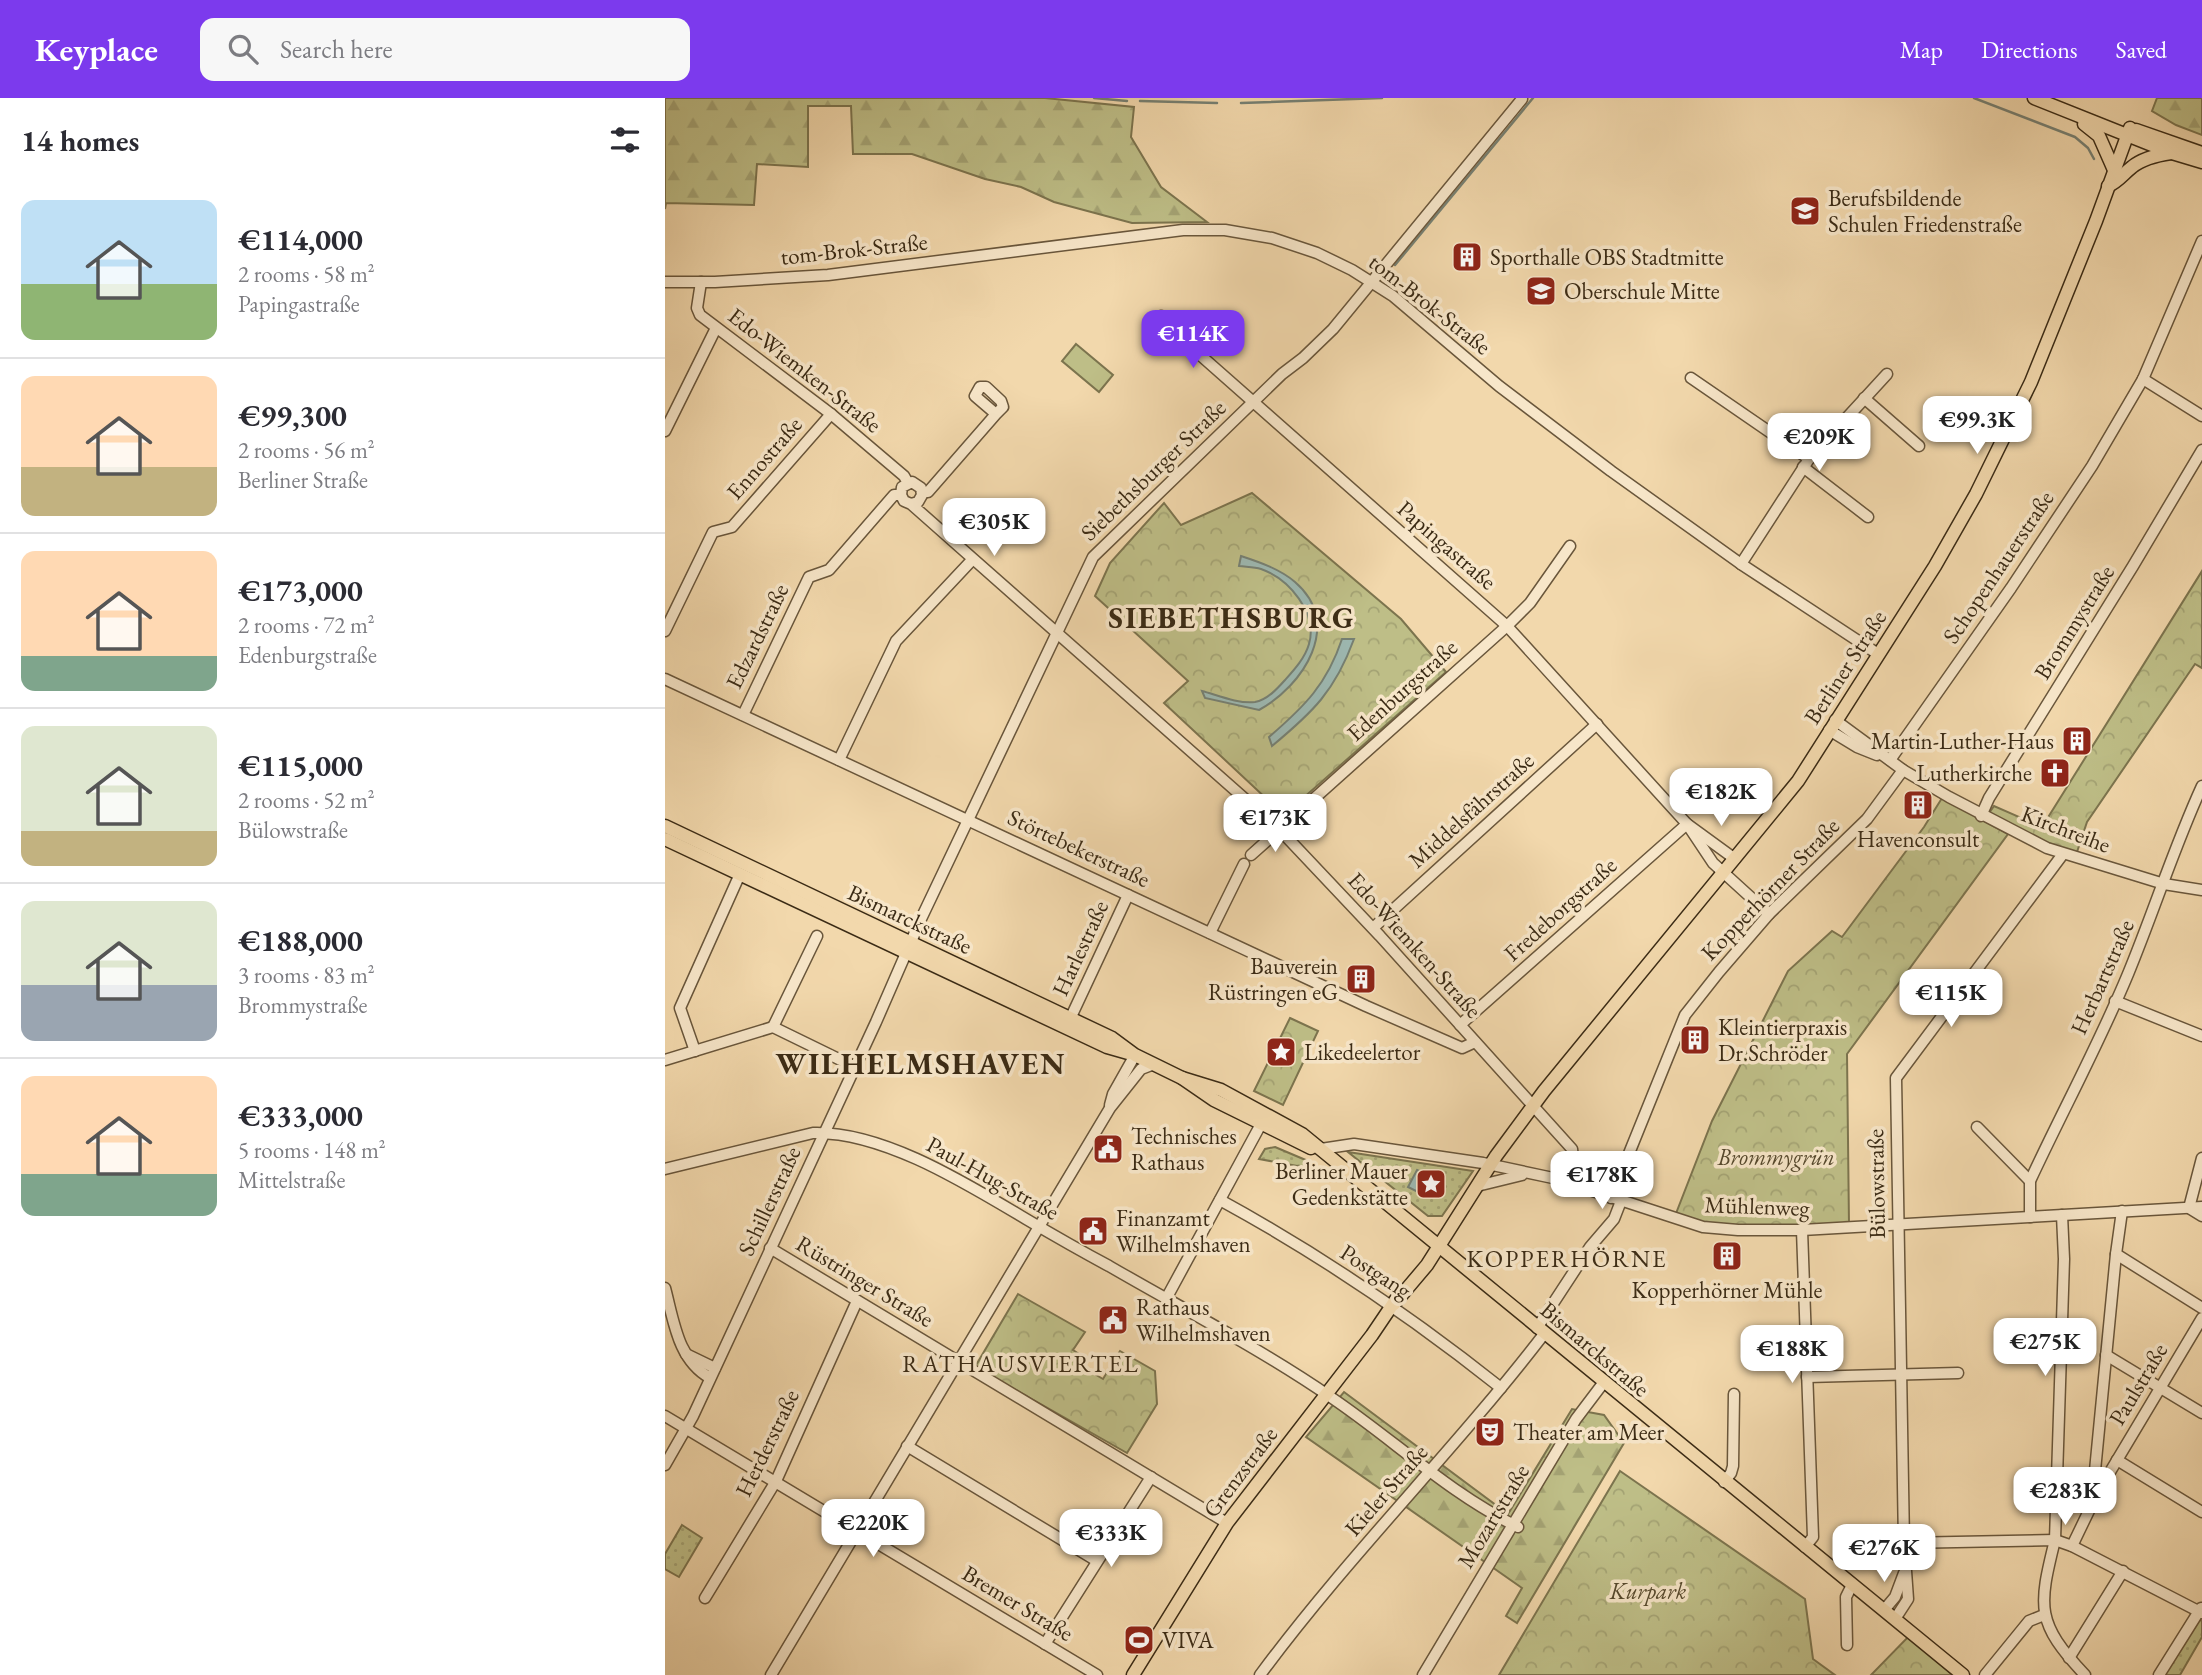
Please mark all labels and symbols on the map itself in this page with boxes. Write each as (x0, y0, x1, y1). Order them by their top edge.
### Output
place label: Berufsbildende Schulen Friedenstraße (1828, 183, 2022, 239)
school or university icon: Berufsbildende Schulen Friedenstraße (1788, 194, 1822, 228)
street label: tom-Brok-Straße (779, 226, 929, 272)
building icon: Sporthalle OBS Stadtmitte (1450, 240, 1484, 274)
place label: Sporthalle OBS Stadtmitte (1490, 242, 1724, 272)
street label: tom-Brok-Straße (1363, 247, 1497, 361)
school or university icon: Oberschule Mitte (1524, 274, 1558, 308)
place label: Oberschule Mitte (1564, 276, 1720, 306)
street label: Edo-Wiemken-Straße (722, 301, 888, 439)
pin: €114K (1144, 310, 1242, 370)
street label: Siebethsburger Straße (1074, 393, 1232, 547)
pin: €99.3K (1920, 396, 2034, 456)
street label: Ennostraße (720, 410, 808, 506)
pin: €209K (1770, 414, 1868, 473)
street label: Schopenhauerstraße (1936, 485, 2060, 649)
street label: Papingastraße (1391, 494, 1503, 596)
pin: €305K (945, 498, 1043, 558)
street label: Brommystraße (2027, 559, 2121, 685)
street label: Edzardstraße (719, 578, 795, 693)
district label: SIEBETHSBURG (1108, 598, 1356, 637)
street label: Berliner Straße (1797, 604, 1893, 730)
street label: Edenburgstraße (1340, 632, 1464, 748)
building icon: Martin-Luther-Haus (2060, 724, 2094, 758)
place label: Martin-Luther-Haus (1871, 726, 2054, 756)
street label: Middelsfährstraße (1402, 746, 1540, 874)
church icon: Lutherkirche (2038, 756, 2072, 790)
place label: Lutherkirche (1916, 758, 2032, 788)
pin: €182K (1672, 768, 1770, 828)
building icon: Havenconsult (1901, 788, 1935, 822)
pin: €173K (1226, 794, 1324, 854)
street label: Kirchreihe (2017, 798, 2115, 860)
street label: Störtebekerstraße (1003, 802, 1155, 894)
street label: Kopperhörner Straße (1694, 811, 1846, 967)
place label: Havenconsult (1857, 824, 1980, 854)
street label: Fredeborgstraße (1497, 850, 1623, 968)
street label: Edo-Wiemken-Straße (1341, 866, 1489, 1024)
street label: Bismarckstraße (843, 877, 977, 961)
street label: Harlestraße (1045, 895, 1115, 1001)
street label: Herbartstraße (2063, 915, 2141, 1039)
place label: Bauverein Rüstringen eG (1208, 951, 1338, 1007)
building icon: Bauverein Rüstringen eG (1344, 962, 1378, 996)
pin: €115K (1902, 970, 2000, 1029)
place label: Kleintierpraxis Dr.Schröder (1718, 1012, 1847, 1068)
building icon: Kleintierpraxis Dr.Schröder (1678, 1023, 1712, 1057)
place icon: Likedeelertor (1264, 1035, 1298, 1069)
place label: Likedeelertor (1304, 1037, 1421, 1067)
district label: WILHELMSHAVEN (776, 1044, 1066, 1083)
place label: Technisches Rathaus (1131, 1121, 1237, 1177)
street label: Paul-Hug-Straße (921, 1129, 1065, 1227)
street label: Bülowstraße (1860, 1129, 1892, 1239)
public building icon: Technisches Rathaus (1091, 1132, 1125, 1166)
street label: Schillerstraße (731, 1141, 807, 1260)
park label: Brommygrün (1716, 1142, 1835, 1172)
pin: €178K (1553, 1152, 1651, 1211)
place label: Berliner Mauer Gedenkstätte (1275, 1156, 1408, 1212)
place icon: Berliner Mauer Gedenkstätte (1414, 1167, 1448, 1201)
street label: Mühlenweg (1704, 1189, 1811, 1223)
place label: Finanzamt Wilhelmshaven (1116, 1203, 1251, 1259)
public building icon: Finanzamt Wilhelmshaven (1076, 1214, 1110, 1248)
street label: Rüstringer Straße (791, 1228, 939, 1334)
street label: Postgang (1335, 1237, 1418, 1306)
building icon: Kopperhörner Mühle (1710, 1239, 1744, 1273)
district label: KOPPERHÖRNE (1466, 1243, 1668, 1274)
place label: Kopperhörner Mühle (1631, 1275, 1823, 1305)
place label: Rathaus Wilhelmshaven (1136, 1292, 1271, 1348)
street label: Bismarckstraße (1534, 1295, 1656, 1403)
public building icon: Rathaus Wilhelmshaven (1096, 1303, 1130, 1337)
pin: €275K (1996, 1318, 2094, 1378)
pin: €188K (1743, 1326, 1841, 1385)
street label: Paulstraße (2102, 1337, 2174, 1430)
district label: RATHAUSVIERTEL (902, 1348, 1140, 1379)
street label: Herderstraße (728, 1384, 806, 1502)
theatre icon: Theater am Meer (1473, 1415, 1507, 1449)
place label: Theater am Meer (1513, 1417, 1665, 1447)
street label: Grenzstraße (1196, 1421, 1284, 1523)
street label: Kieler Straße (1338, 1438, 1434, 1542)
street label: Mozartstraße (1450, 1458, 1536, 1574)
pin: €283K (2016, 1468, 2114, 1527)
pin: €220K (824, 1500, 922, 1559)
pin: €333K (1062, 1510, 1160, 1569)
pin: €276K (1835, 1524, 1933, 1584)
street label: Bremer Straße (957, 1558, 1079, 1648)
park label: Kurpark (1609, 1576, 1687, 1606)
sports icon: VIVA (1122, 1623, 1156, 1657)
place label: VIVA (1162, 1625, 1215, 1655)

